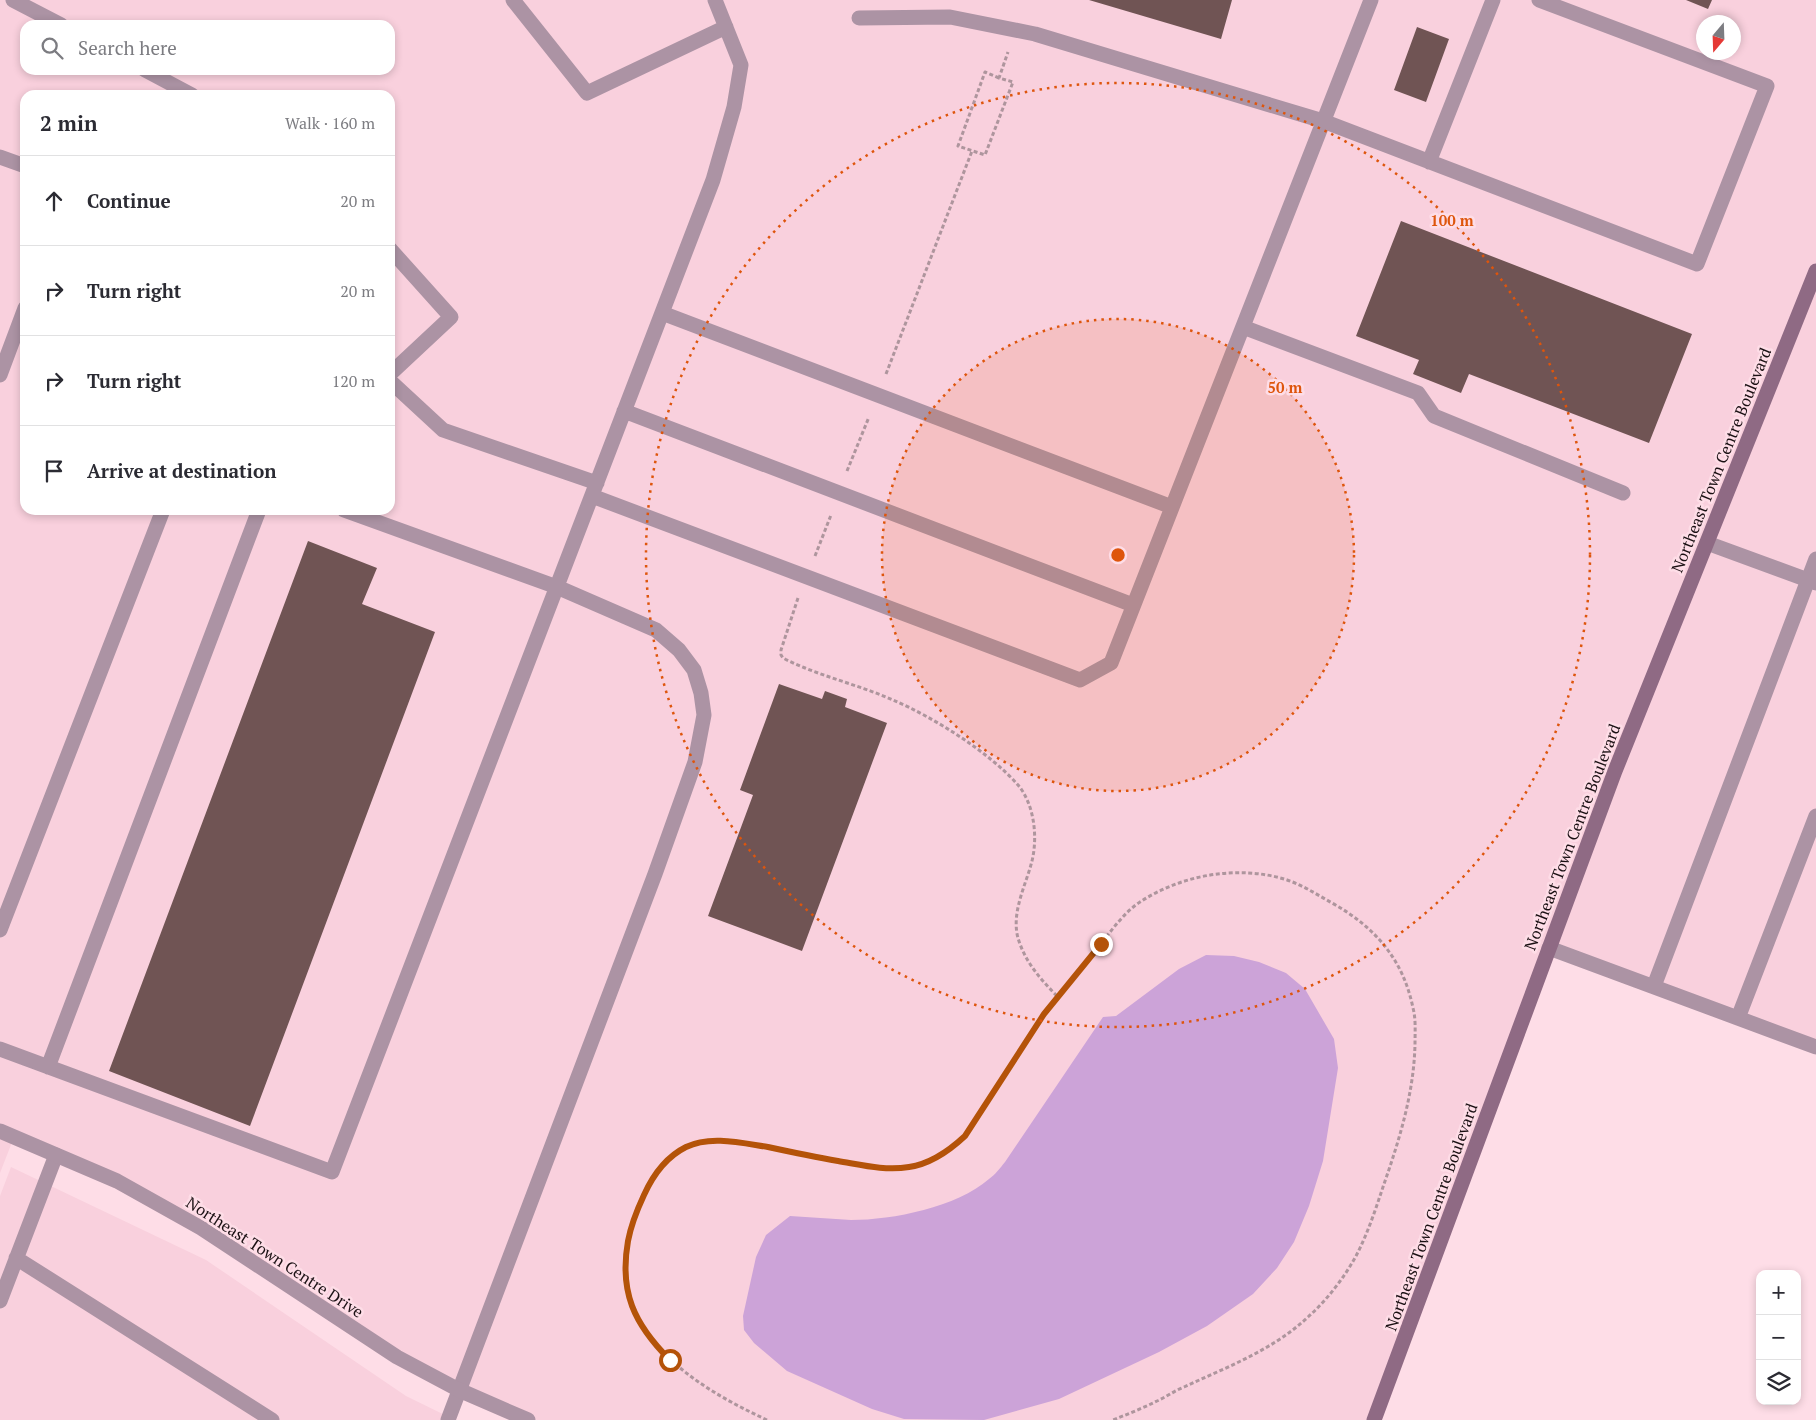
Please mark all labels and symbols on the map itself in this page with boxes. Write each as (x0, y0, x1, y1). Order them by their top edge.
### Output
north arrow (1696, 15, 1741, 60)
text: 100 m (1430, 210, 1474, 230)
street label: Northeast Town Centre Boulevard (1666, 344, 1776, 576)
text: 50 m (1268, 377, 1303, 397)
centre of rings (1109, 546, 1127, 564)
street label: Northeast Town Centre Boulevard (1519, 721, 1625, 953)
route end (1090, 933, 1113, 956)
street label: Northeast Town Centre Boulevard (1380, 1100, 1483, 1334)
street label: Northeast Town Centre Drive (182, 1191, 368, 1323)
route start (659, 1349, 682, 1372)

